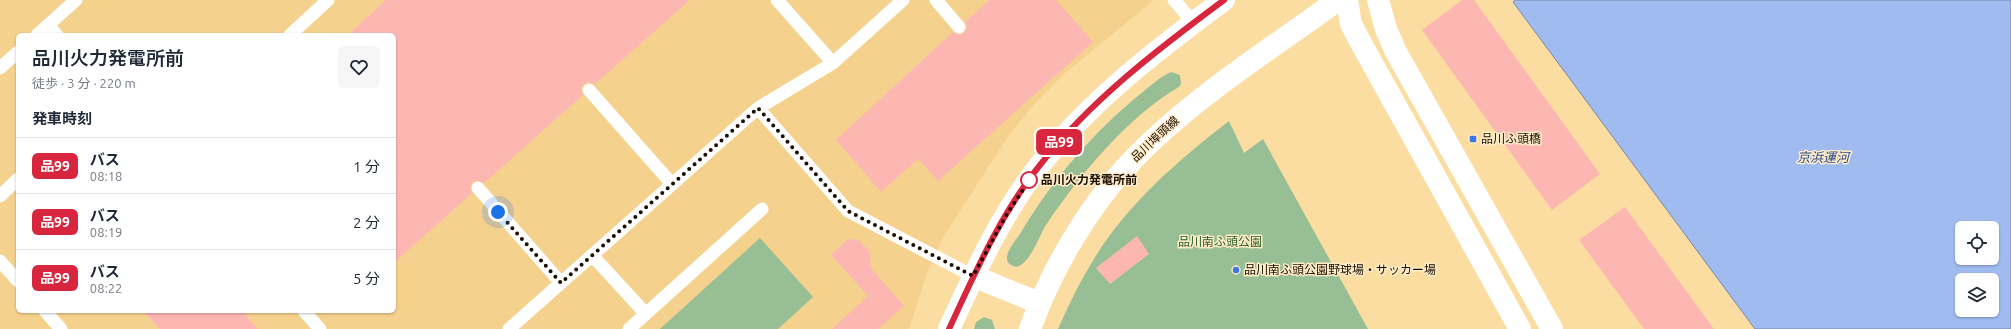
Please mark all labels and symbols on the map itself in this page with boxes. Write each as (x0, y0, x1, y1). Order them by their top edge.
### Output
street label: 品川埠頭線 (1128, 113, 1181, 164)
line badge: 品99 (1036, 129, 1082, 155)
place label: 品川ふ頭橋 (1481, 132, 1541, 145)
marker: 品川ふ頭橋 (1468, 134, 1478, 144)
water label: 京浜運河 (1797, 150, 1852, 164)
marker: 品川火力発電所前 (1020, 171, 1038, 189)
place label: 品川火力発電所前 (1041, 173, 1137, 186)
your location (488, 202, 508, 222)
park label: 品川南ふ頭公園 (1178, 235, 1262, 248)
place label: 品川南ふ頭公園野球場・サッカー場 (1244, 263, 1436, 276)
marker: 品川南ふ頭公園野球場・サッカー場 (1231, 265, 1241, 275)

